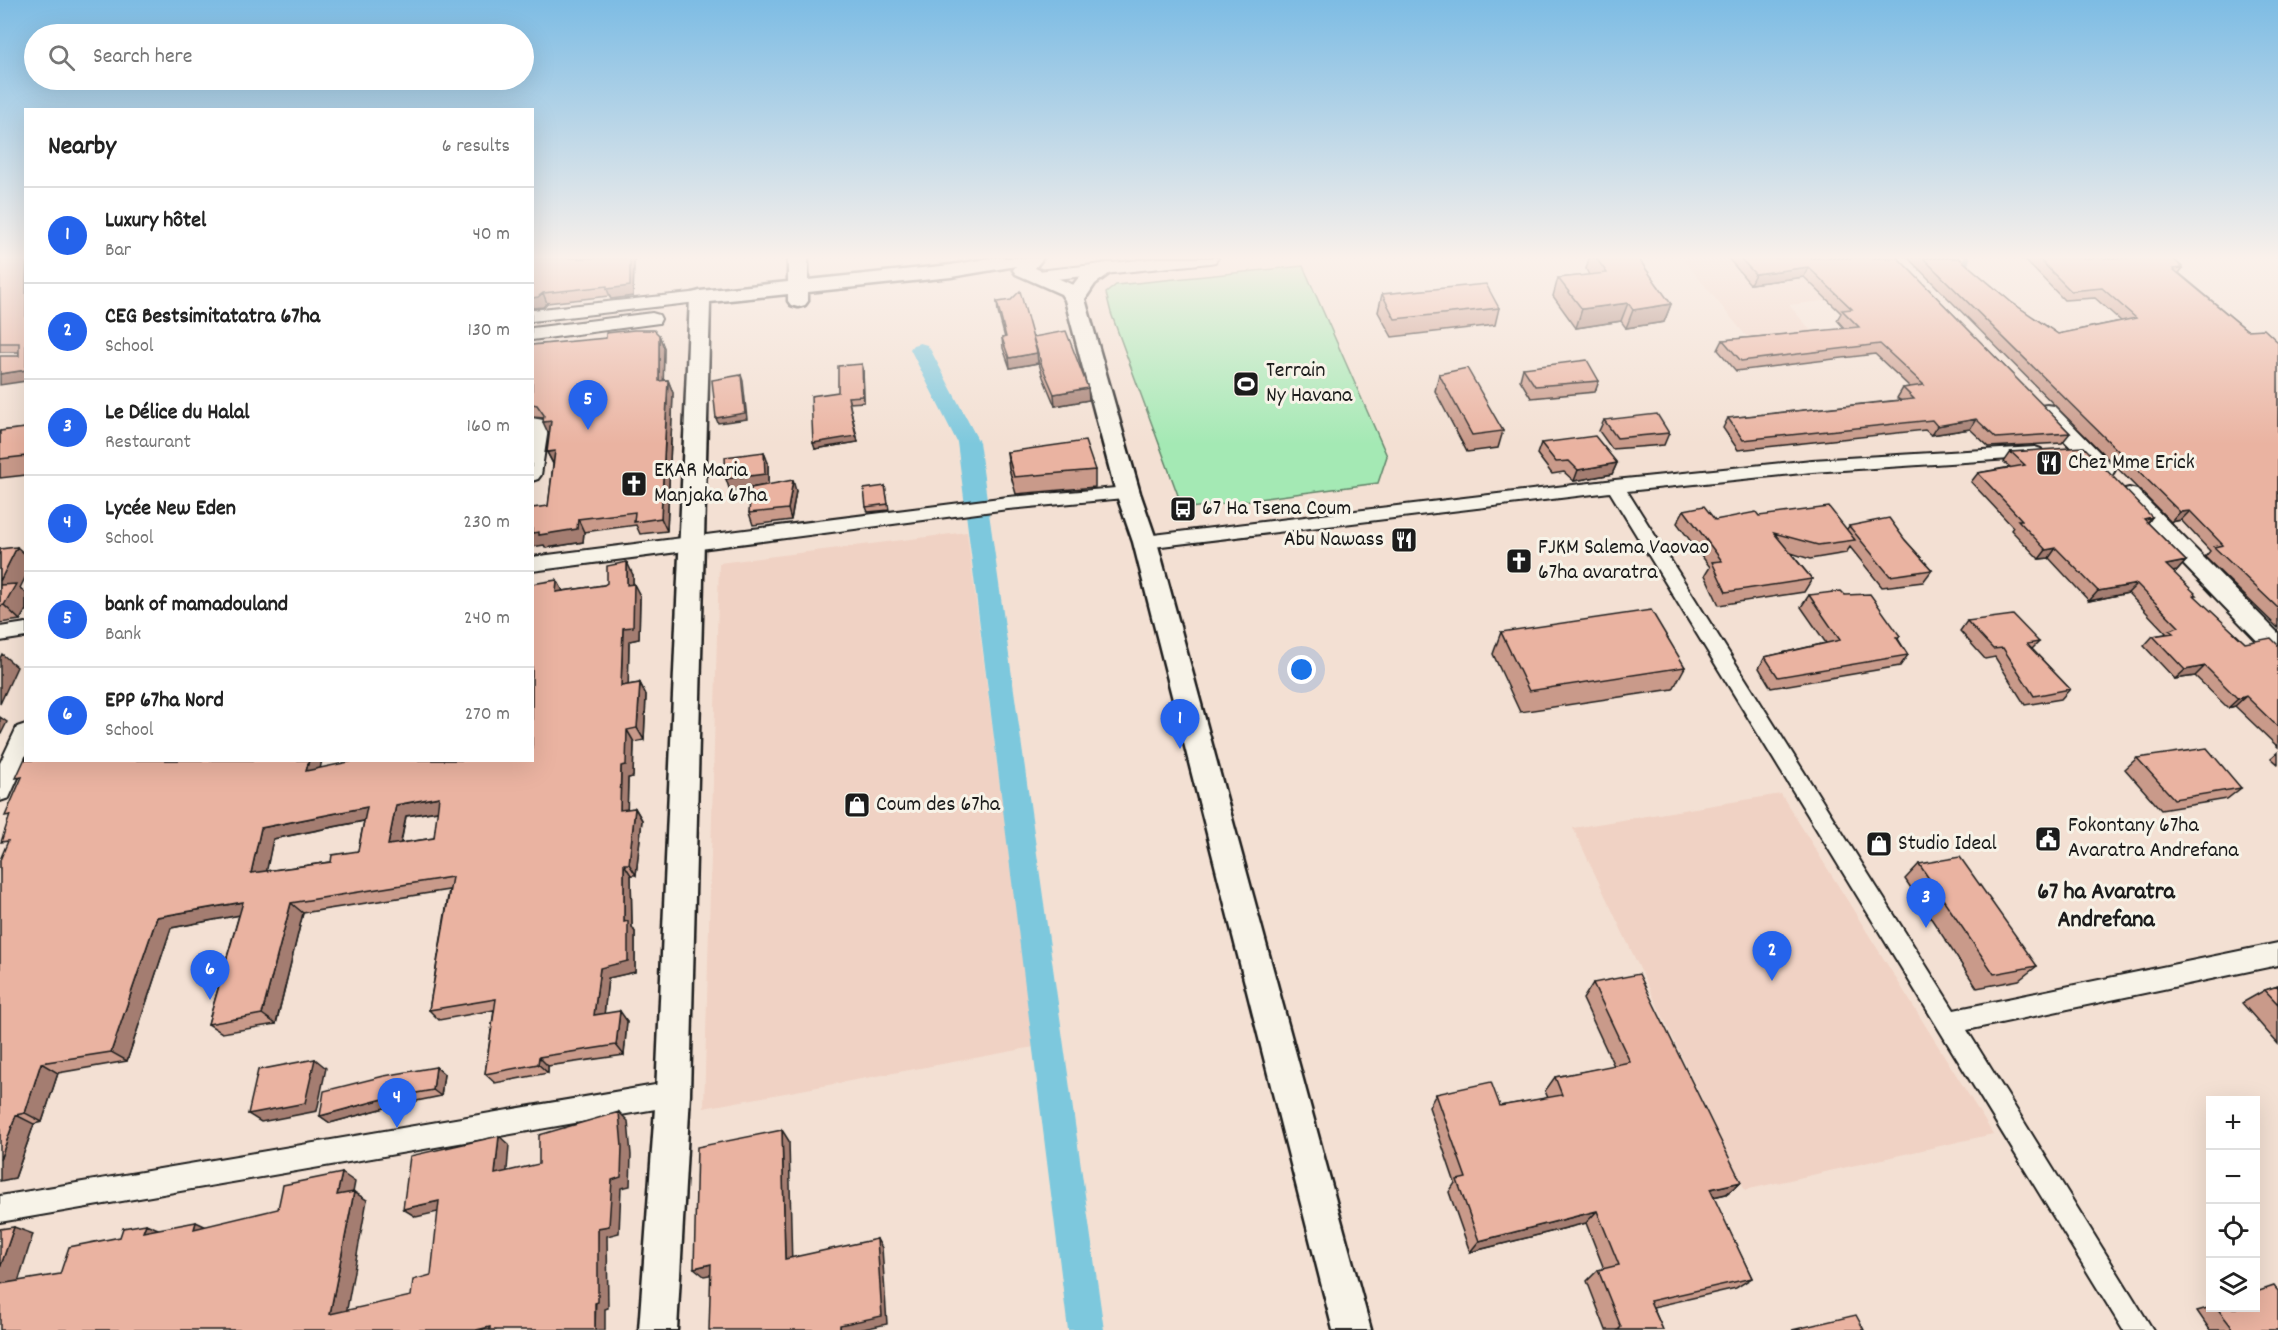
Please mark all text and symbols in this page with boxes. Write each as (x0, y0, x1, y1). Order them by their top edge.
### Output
search box (24, 24, 534, 90)
icon: search (45, 41, 78, 74)
text: Search here (93, 42, 192, 73)
text: Nearby (48, 129, 116, 166)
text: 6 results (442, 133, 510, 161)
text: Luxury hôtel (105, 206, 206, 237)
text: 1 (65, 221, 70, 249)
text: 40 m (472, 221, 510, 249)
text: Bar (105, 237, 131, 265)
text: CEG Bestsimitatatra 67ha (105, 302, 320, 333)
text: 2 (63, 317, 72, 345)
text: 130 m (468, 317, 510, 345)
text: School (105, 333, 154, 361)
place label: Terrain Ny Havana (1266, 356, 1353, 412)
sports icon: Terrain Ny Havana (1231, 369, 1261, 399)
pin: 5 (568, 380, 608, 430)
text: Le Délice du Halal (105, 398, 250, 429)
text: 3 (63, 413, 72, 441)
text: 160 m (467, 413, 510, 441)
text: Restaurant (105, 429, 191, 457)
restaurant icon: Chez Mme Erick (2034, 448, 2064, 478)
place label: Chez Mme Erick (2068, 448, 2195, 479)
place label: EKAR Maria Manjaka 67ha (654, 456, 768, 512)
church icon: EKAR Maria Manjaka 67ha (619, 469, 649, 499)
text: Lycée New Eden (105, 494, 236, 525)
bus stop icon: 67 Ha Tsena Coum (1168, 494, 1198, 524)
place label: 67 Ha Tsena Coum (1202, 494, 1351, 525)
text: 4 (63, 509, 72, 537)
text: 230 m (463, 509, 510, 537)
text: School (105, 525, 154, 553)
place label: Abu Nawass (1284, 525, 1384, 556)
restaurant icon: Abu Nawass (1389, 525, 1419, 555)
place label: FJKM Salema Vaovao 67ha avaratra (1538, 533, 1709, 589)
church icon: FJKM Salema Vaovao 67ha avaratra (1504, 546, 1534, 576)
text: bank of mamadouland (105, 590, 288, 621)
text: 5 (63, 605, 72, 633)
text: 240 m (464, 605, 510, 633)
text: Bank (105, 621, 141, 649)
your location (1287, 655, 1316, 684)
text: EPP 67ha Nord (105, 686, 224, 717)
pin: 1 (1160, 700, 1200, 749)
text: 6 (63, 701, 72, 729)
text: 270 m (464, 701, 510, 729)
text: School (105, 717, 154, 745)
shop icon: Coum des 67ha (842, 790, 872, 820)
place label: Coum des 67ha (876, 790, 1001, 821)
place label: Fokontany 67ha Avaratra Andrefana (2068, 811, 2239, 867)
public building icon: Fokontany 67ha Avaratra Andrefana (2033, 824, 2063, 854)
shop icon: Studio Ideal (1864, 829, 1894, 859)
place label: Studio Ideal (1898, 829, 1997, 860)
district label: 67 ha Avaratra Andrefana (2037, 876, 2176, 938)
pin: 3 (1906, 878, 1946, 928)
pin: 2 (1752, 932, 1792, 981)
pin: 6 (190, 950, 230, 1000)
pin: 4 (378, 1078, 416, 1128)
map controls (2206, 1096, 2260, 1312)
button: + (2206, 1096, 2260, 1150)
button: − (2206, 1150, 2260, 1204)
button: locate (2206, 1204, 2260, 1258)
button: layers (2206, 1258, 2260, 1312)

